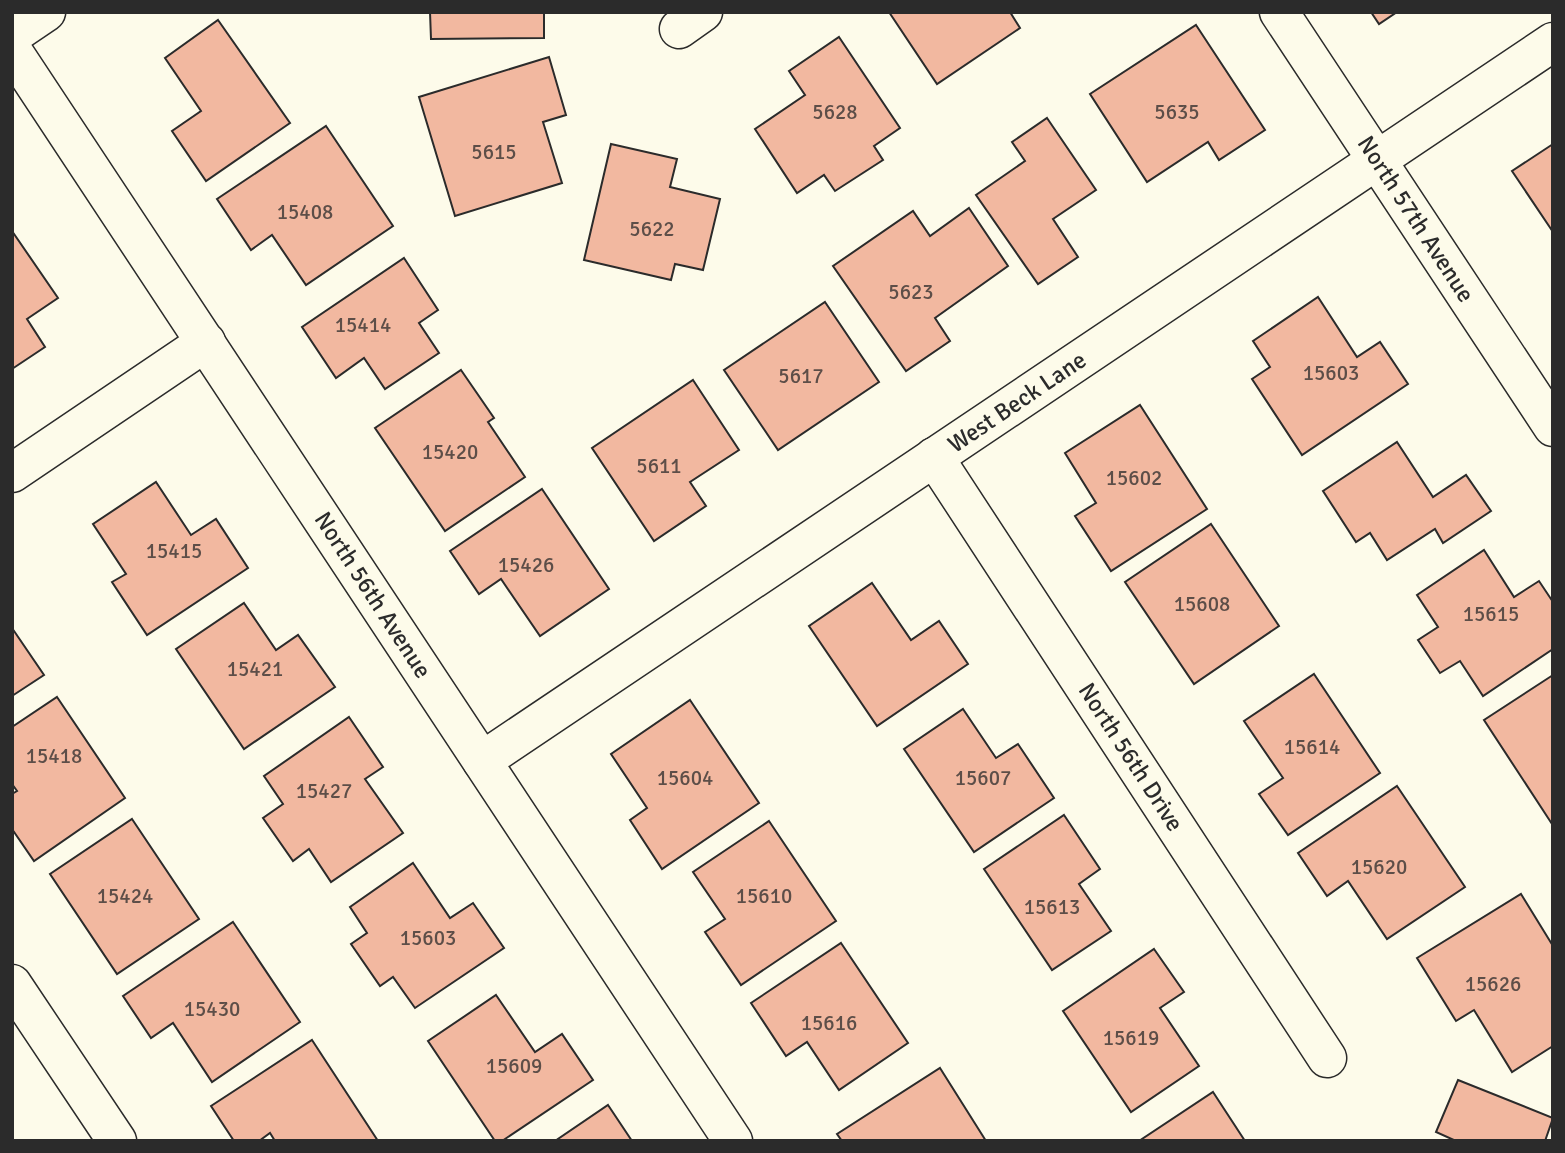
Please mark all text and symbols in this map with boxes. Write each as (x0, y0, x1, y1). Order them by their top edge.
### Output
house number: 5628 (812, 99, 858, 125)
house number: 5635 (1154, 99, 1200, 125)
street label: North 57th Avenue (1351, 130, 1481, 308)
house number: 5615 (471, 139, 517, 165)
house number: 15408 (277, 199, 333, 225)
house number: 5622 (629, 216, 675, 242)
house number: 5623 (888, 279, 934, 305)
house number: 15414 (335, 312, 391, 338)
street label: West Beck Lane (942, 345, 1092, 459)
house number: 15603 (1303, 360, 1359, 386)
house number: 5617 (778, 363, 824, 389)
house number: 15420 (422, 439, 478, 465)
house number: 5611 (636, 453, 682, 479)
house number: 15602 (1106, 465, 1162, 491)
street label: North 56th Avenue (308, 506, 438, 684)
house number: 15415 (146, 538, 202, 564)
house number: 15426 (498, 552, 554, 578)
house number: 15608 (1174, 591, 1230, 617)
house number: 15615 (1463, 601, 1519, 627)
house number: 15421 (227, 656, 283, 682)
street label: North 56th Drive (1072, 677, 1190, 837)
house number: 15614 (1284, 734, 1340, 760)
house number: 15418 (26, 743, 82, 769)
house number: 15604 (657, 765, 713, 791)
house number: 15607 (955, 765, 1011, 791)
house number: 15427 (296, 778, 352, 804)
house number: 15620 (1351, 854, 1407, 880)
house number: 15424 (97, 883, 153, 909)
house number: 15610 (736, 883, 792, 909)
house number: 15613 (1024, 894, 1080, 920)
house number: 15603 (400, 925, 456, 951)
house number: 15626 (1465, 971, 1521, 997)
house number: 15430 (184, 996, 240, 1022)
house number: 15616 (801, 1010, 857, 1036)
house number: 15619 (1103, 1025, 1159, 1051)
house number: 15609 (486, 1053, 542, 1079)

